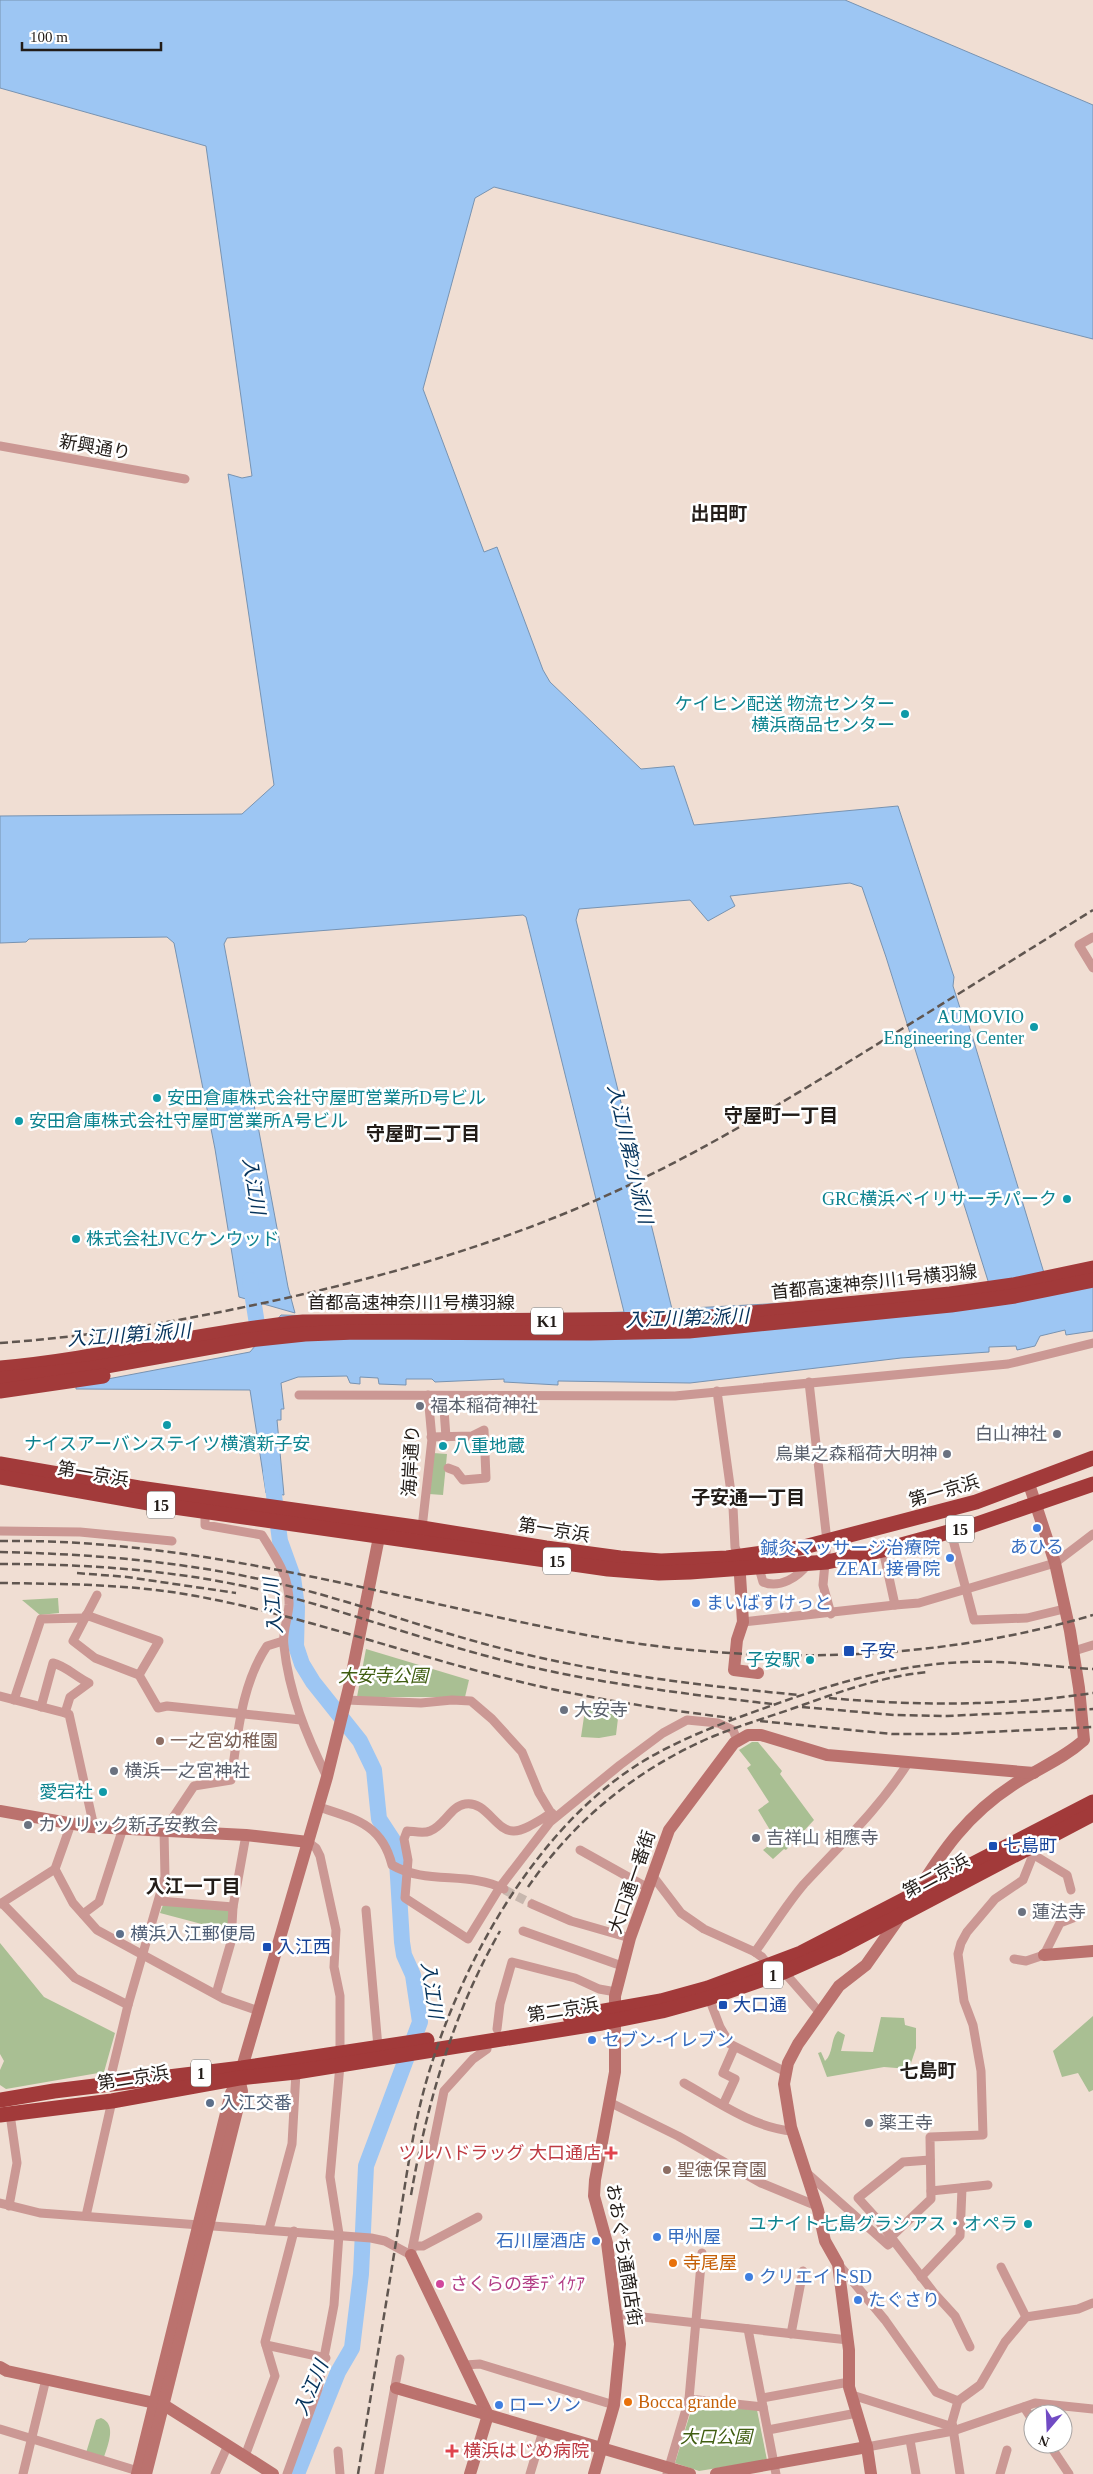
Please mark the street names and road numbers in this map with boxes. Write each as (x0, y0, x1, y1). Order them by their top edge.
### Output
street label: 新興通り (58, 431, 132, 463)
street label: 首都高速神奈川1号横羽線 (770, 1261, 978, 1303)
street label: 首都高速神奈川1号横羽線 (308, 1293, 515, 1313)
road number: K1 (531, 1308, 563, 1334)
street label: 海岸通り (399, 1425, 423, 1497)
street label: 第一京浜 (56, 1458, 130, 1490)
street label: 第一京浜 (907, 1471, 981, 1511)
road number: 15 (147, 1492, 175, 1518)
street label: 第一京浜 (517, 1514, 591, 1546)
road number: 15 (946, 1516, 974, 1542)
road number: 15 (543, 1548, 571, 1574)
street label: 大口通一番街 (605, 1828, 659, 1936)
street label: 第二京浜 (900, 1850, 972, 1902)
road number: 1 (763, 1962, 783, 1988)
street label: 第二京浜 (526, 1994, 600, 2026)
road number: 1 (191, 2060, 211, 2086)
street label: 第二京浜 (96, 2062, 170, 2094)
street label: おおぐち通商店街 (603, 2182, 645, 2328)

